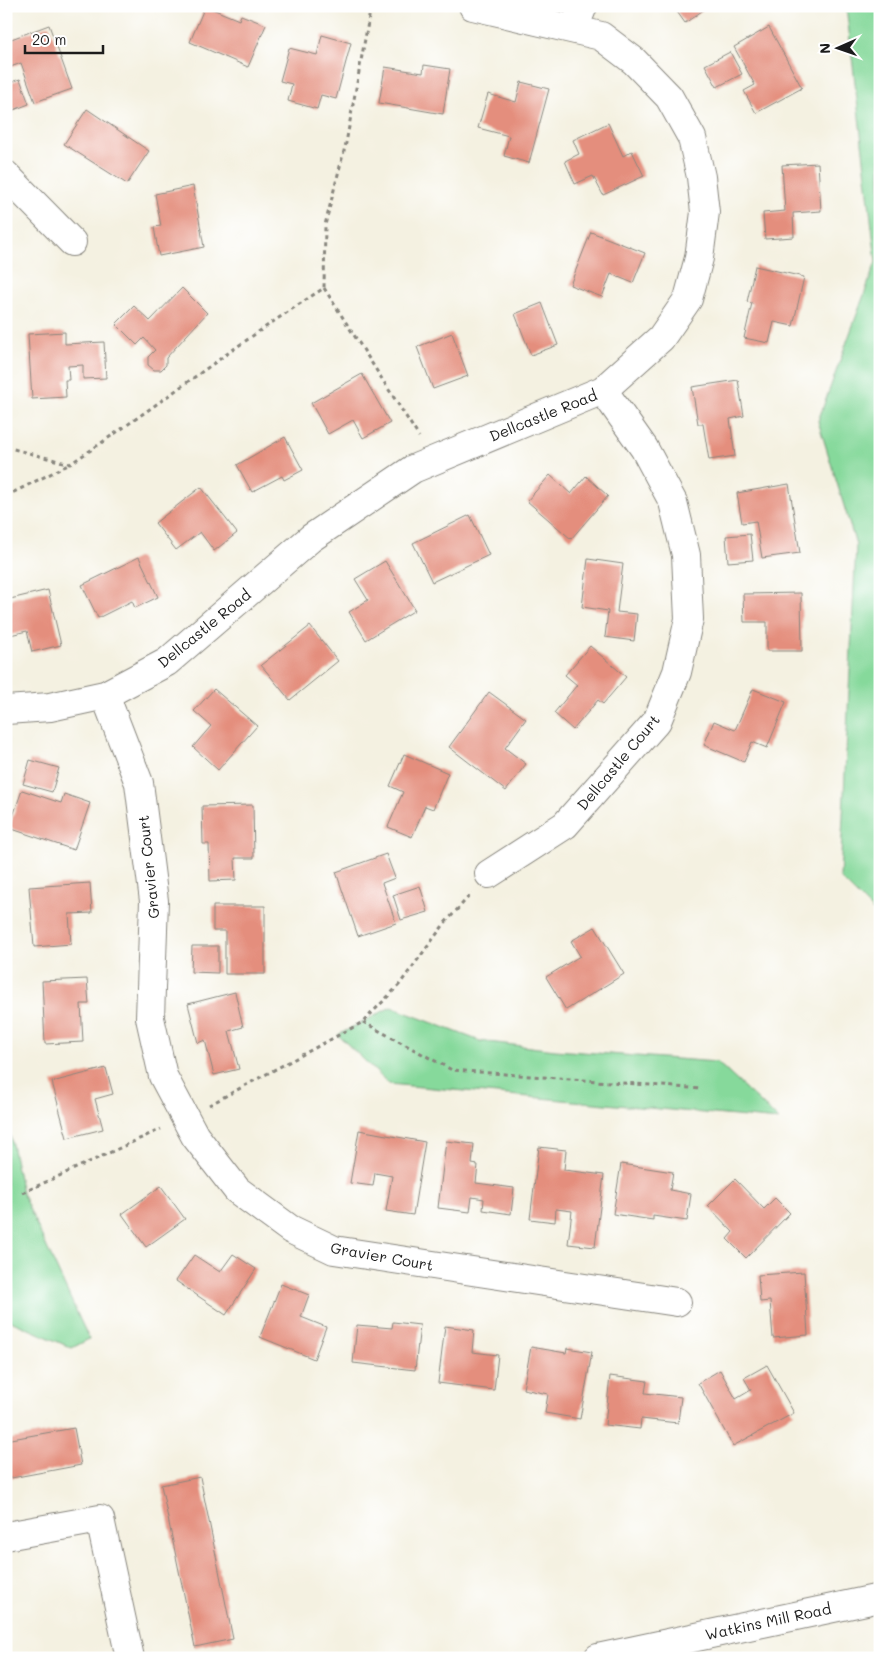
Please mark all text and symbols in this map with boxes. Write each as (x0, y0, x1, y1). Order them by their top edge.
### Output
scale bar (25, 22, 102, 54)
north arrow (814, 22, 864, 72)
text: 20 m (32, 29, 66, 49)
text: N (815, 43, 834, 54)
street label: Dellcastle Road (486, 384, 600, 446)
street label: Dellcastle Road (153, 584, 255, 672)
street label: Dellcastle Court (572, 710, 664, 814)
street label: Gravier Court (133, 814, 163, 920)
street label: Gravier Court (329, 1237, 435, 1275)
street label: Watkins Mill Road (703, 1598, 833, 1644)

